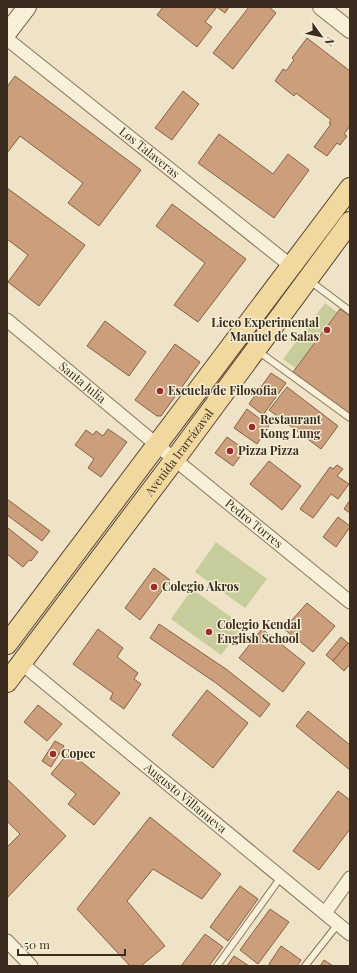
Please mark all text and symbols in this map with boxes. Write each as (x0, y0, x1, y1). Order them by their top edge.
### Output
north arrow (301, 16, 341, 56)
text: N (321, 34, 338, 49)
street label: Los Talaveras (116, 123, 183, 181)
place label: Liceo Experimental Manuel de Salas (211, 314, 319, 344)
marker: Liceo Experimental Manuel de Salas (322, 325, 332, 335)
street label: Santa Julia (56, 358, 110, 406)
place label: Escuela de Filosofia (168, 382, 278, 398)
marker: Escuela de Filosofia (155, 386, 165, 396)
street label: Avenida Irarrázaval (140, 405, 217, 500)
place label: Restaurant Kong Lung (260, 411, 322, 441)
marker: Restaurant Kong Lung (247, 422, 257, 432)
place label: Pizza Pizza (238, 442, 300, 458)
marker: Pizza Pizza (225, 446, 235, 456)
street label: Pedro Torres (222, 495, 287, 551)
place label: Colegio Akros (162, 578, 240, 594)
marker: Colegio Akros (149, 582, 159, 592)
place label: Colegio Kendal English School (217, 616, 301, 646)
marker: Colegio Kendal English School (204, 627, 214, 637)
place label: Copec (61, 745, 95, 761)
marker: Copec (48, 749, 58, 759)
street label: Augusto Villanueva (141, 758, 230, 836)
scale bar (18, 931, 125, 957)
text: 50 m (24, 936, 50, 952)

